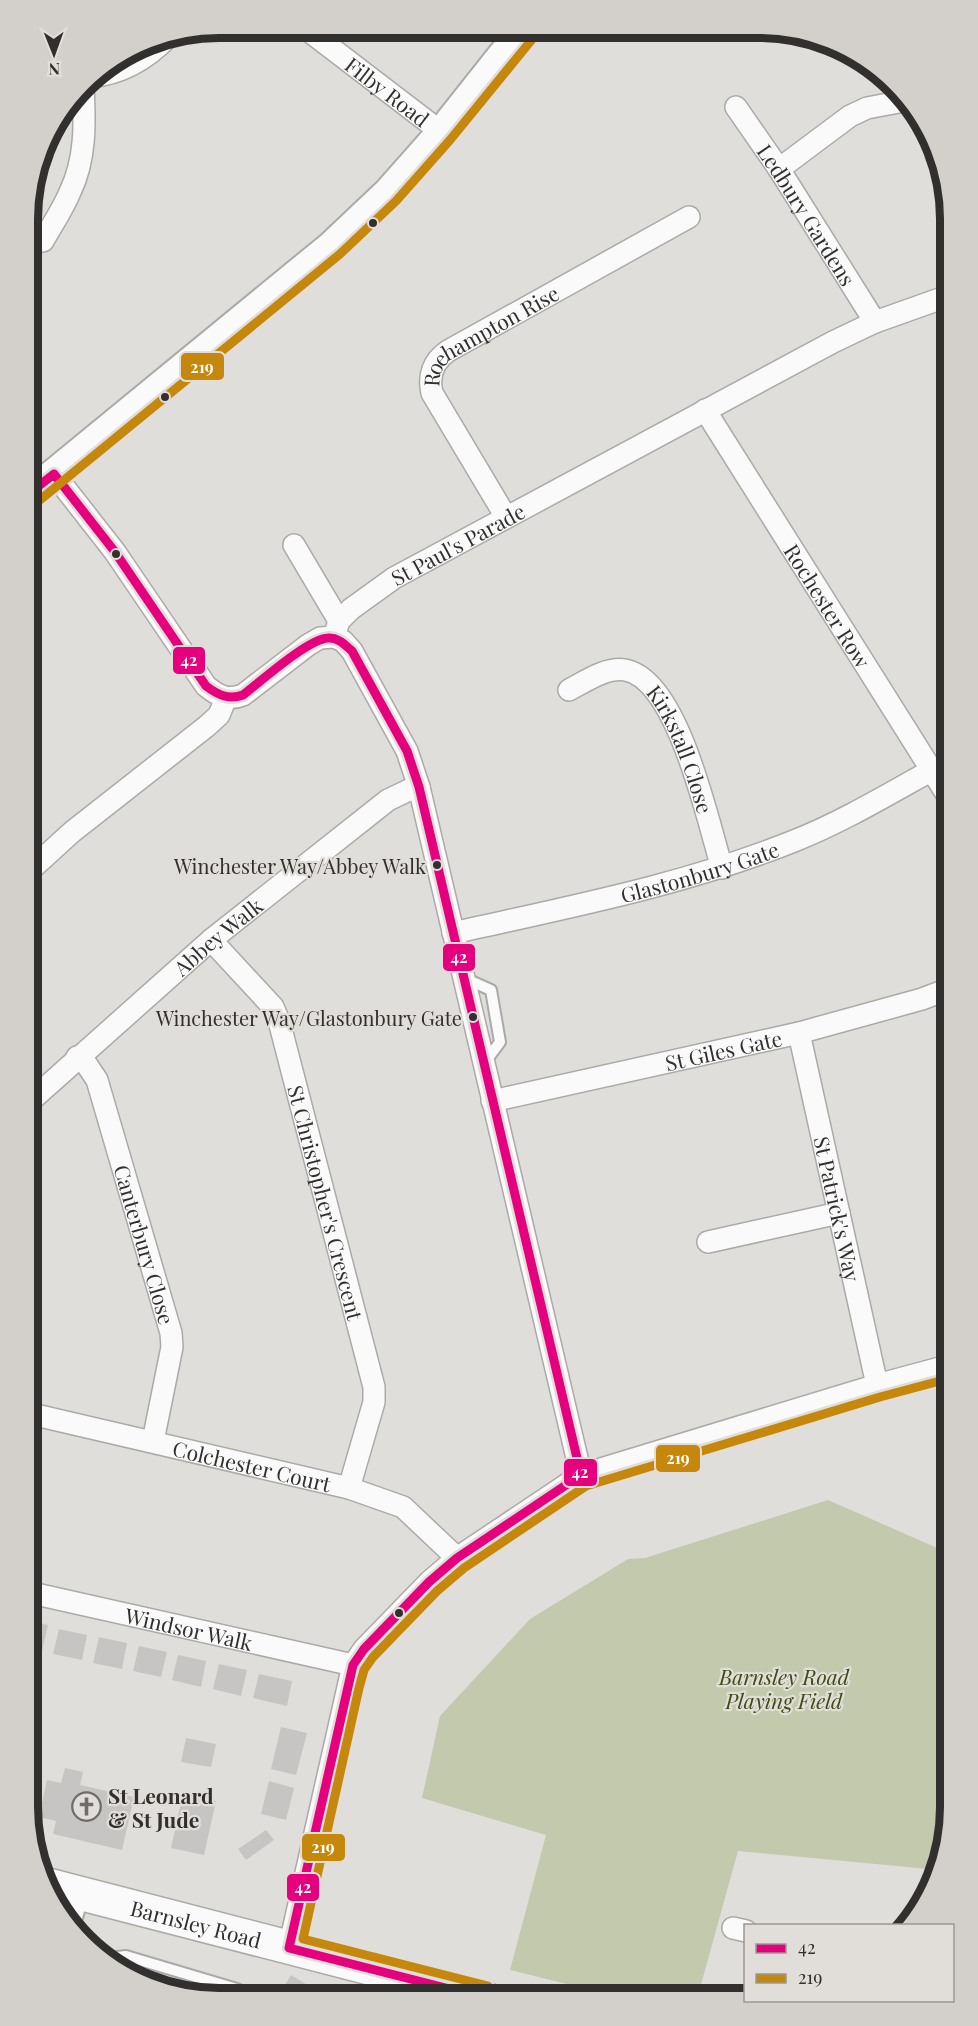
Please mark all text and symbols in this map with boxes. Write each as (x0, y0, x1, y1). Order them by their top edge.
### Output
north arrow (24, 24, 84, 84)
street label: Filby Road (340, 50, 435, 132)
text: N (48, 59, 60, 80)
street label: Ledbury Gardens (752, 138, 863, 291)
unlabelled marker (367, 217, 379, 229)
street label: Roehampton Rise (416, 278, 564, 387)
line badge: 219 (180, 352, 225, 381)
text: 219 (190, 356, 214, 377)
unlabelled marker (159, 391, 171, 403)
street label: St Paul's Parade (386, 496, 530, 591)
street label: Rochester Row (779, 538, 878, 673)
unlabelled marker (110, 548, 122, 560)
line badge: 42 (172, 646, 206, 675)
text: 42 (181, 649, 197, 670)
street label: Kirkstall Close (641, 679, 720, 816)
street label: Glastonbury Gate (617, 834, 782, 908)
place label: Winchester Way/Abbey Walk (173, 852, 426, 879)
marker: Winchester Way/Abbey Walk (431, 859, 443, 871)
street label: Abbey Walk (166, 891, 268, 982)
line badge: 42 (442, 943, 476, 972)
text: 42 (451, 946, 467, 967)
place label: Winchester Way/Glastonbury Gate (155, 1004, 462, 1031)
marker: Winchester Way/Glastonbury Gate (467, 1011, 479, 1023)
street label: St Giles Gate (662, 1023, 784, 1076)
street label: St Christopher's Crescent (282, 1082, 370, 1324)
street label: St Patrick's Way (808, 1134, 868, 1284)
street label: Canterbury Close (108, 1161, 182, 1327)
street label: Colchester Court (170, 1433, 334, 1497)
line badge: 219 (655, 1444, 701, 1473)
text: 219 (666, 1447, 690, 1468)
line badge: 42 (563, 1458, 598, 1487)
text: 42 (572, 1461, 588, 1482)
street label: Windsor Walk (122, 1600, 256, 1656)
unlabelled marker (393, 1607, 405, 1619)
park label: Barnsley Road Playing Field (718, 1662, 850, 1714)
place label: St Leonard & St Jude (108, 1781, 214, 1833)
church icon: St Leonard & St Jude (71, 1791, 103, 1823)
line badge: 219 (301, 1833, 346, 1862)
text: 219 (311, 1836, 335, 1857)
line badge: 42 (286, 1873, 320, 1902)
text: 42 (295, 1876, 311, 1897)
street label: Barnsley Road (128, 1893, 265, 1954)
legend (744, 1924, 954, 2002)
text: 42 (798, 1935, 816, 1959)
text: 219 (798, 1965, 822, 1989)

